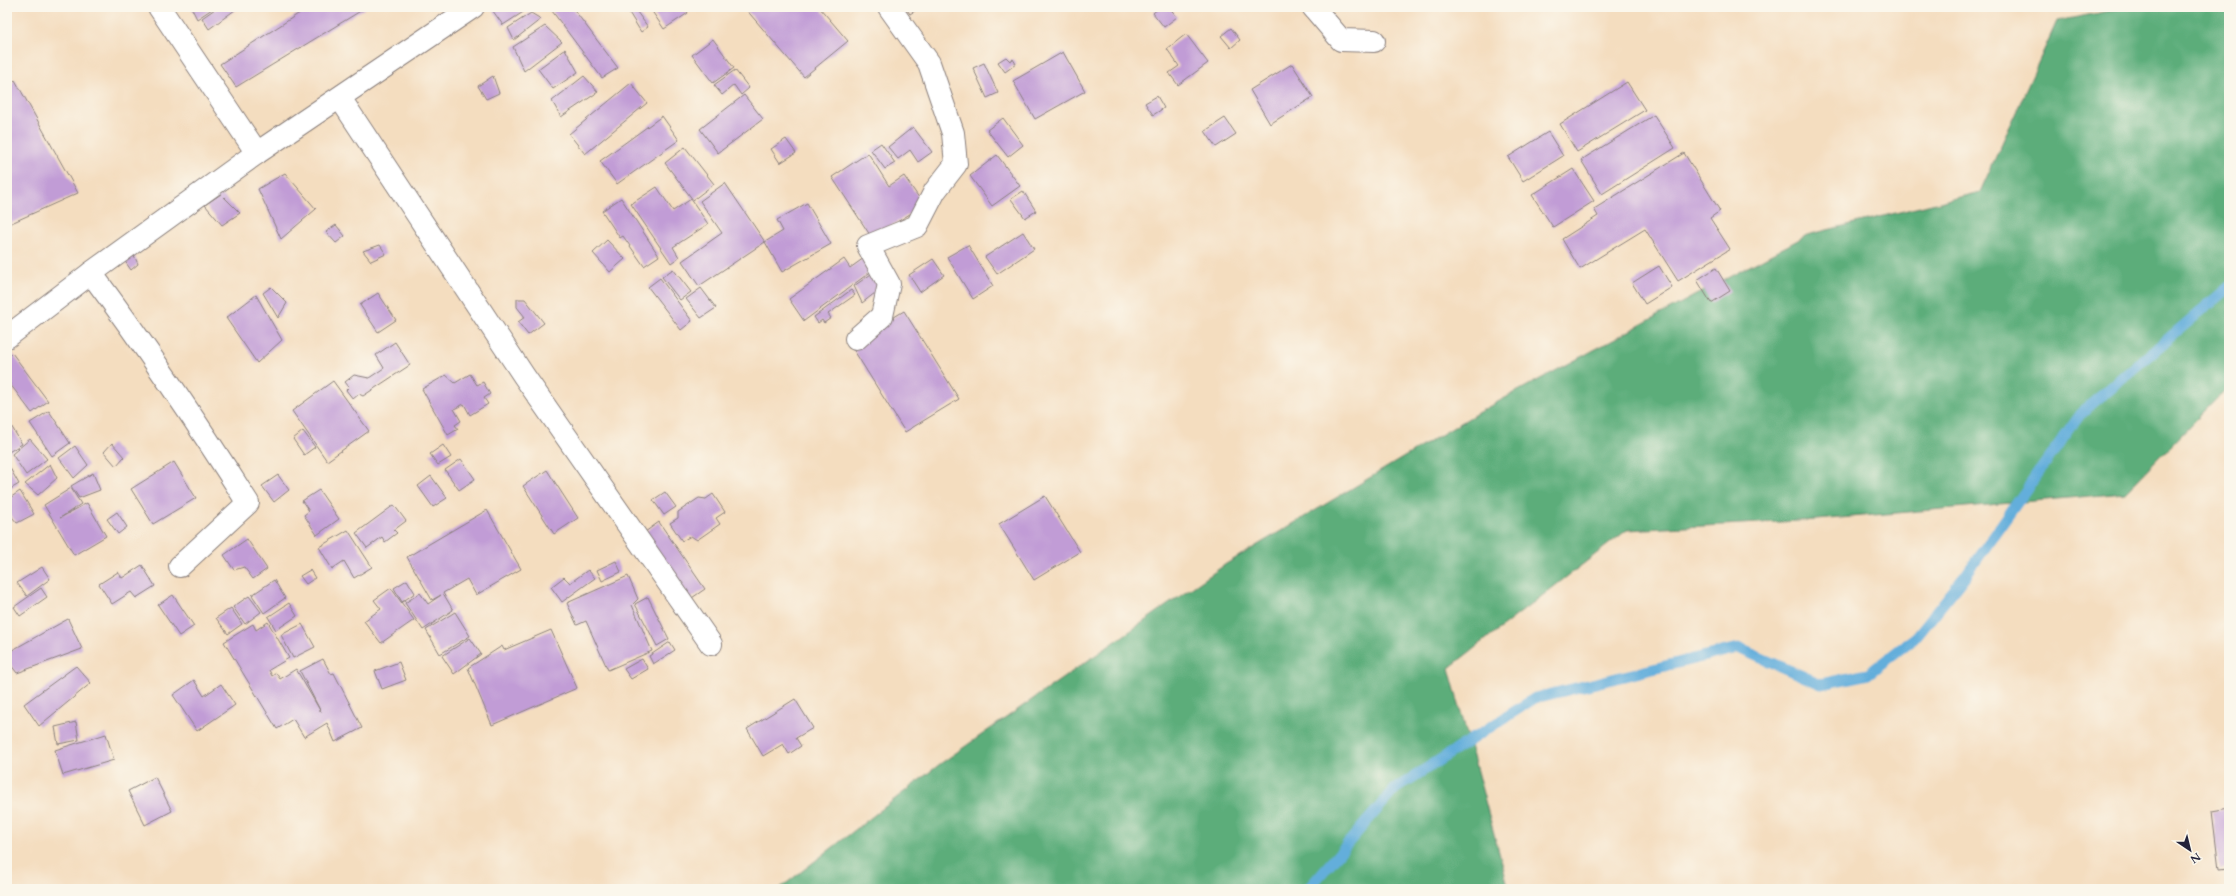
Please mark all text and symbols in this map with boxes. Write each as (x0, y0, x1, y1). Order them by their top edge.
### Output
north arrow (2170, 830, 2210, 870)
text: N (2187, 849, 2204, 867)

